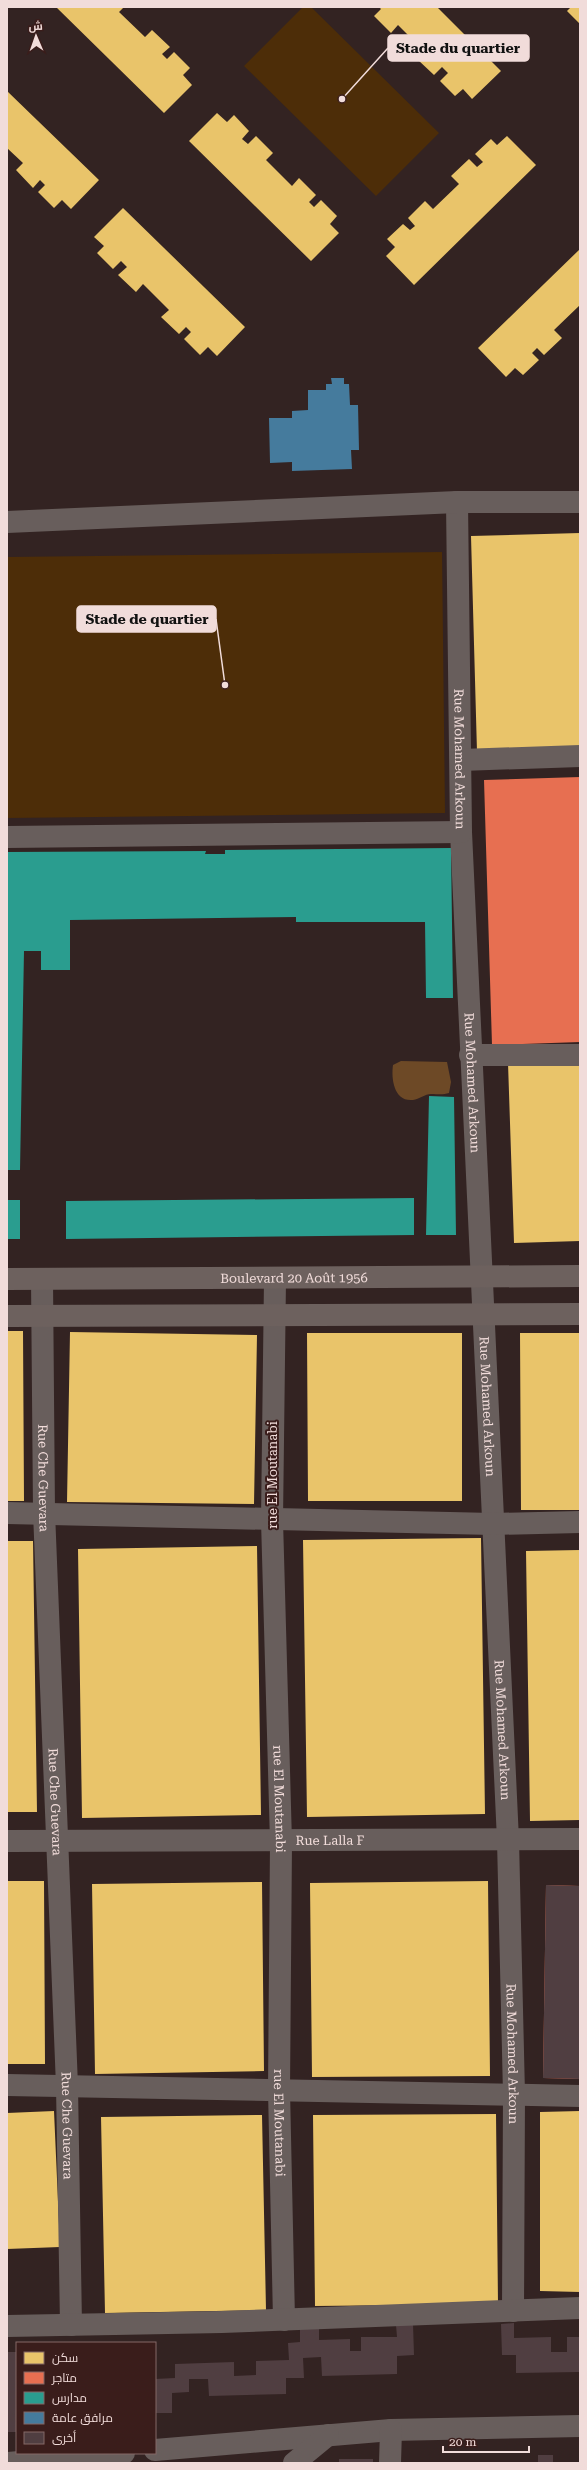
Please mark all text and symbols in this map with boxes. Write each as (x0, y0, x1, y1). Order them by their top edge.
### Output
north arrow (16, 16, 56, 56)
text: ش (28, 20, 43, 33)
callout: Stade du quartier (388, 35, 529, 61)
text: Stade du quartier (396, 40, 521, 56)
callout: Stade de quartier (77, 606, 216, 632)
text: Stade de quartier (85, 611, 209, 627)
street label: Rue Mohamed Arkoun (452, 689, 468, 830)
street label: Rue Mohamed Arkoun (462, 1012, 483, 1154)
street label: Boulevard 20 Août 1956 (220, 1270, 368, 1285)
street label: Rue Mohamed Arkoun (477, 1336, 499, 1478)
street label: rue El Moutanabi (265, 1421, 280, 1529)
street label: Rue Che Guevara (36, 1424, 52, 1532)
street label: Rue Mohamed Arkoun (492, 1659, 514, 1801)
street label: rue El Moutanabi (271, 1745, 289, 1853)
street label: Rue Che Guevara (46, 1748, 65, 1856)
street label: Rue Lalla F (296, 1832, 365, 1847)
street label: Rue Mohamed Arkoun (504, 1983, 522, 2125)
street label: rue El Moutanabi (271, 2069, 288, 2177)
street label: Rue Che Guevara (59, 2071, 76, 2179)
legend (16, 2342, 156, 2454)
text: سكن (52, 2351, 78, 2365)
text: متاجر (51, 2371, 77, 2385)
text: مدارس (52, 2391, 87, 2405)
text: مرافق عامة (52, 2411, 113, 2425)
scale bar (443, 2428, 529, 2454)
text: أخرى (52, 2430, 76, 2445)
text: 20 m (449, 2435, 476, 2449)

